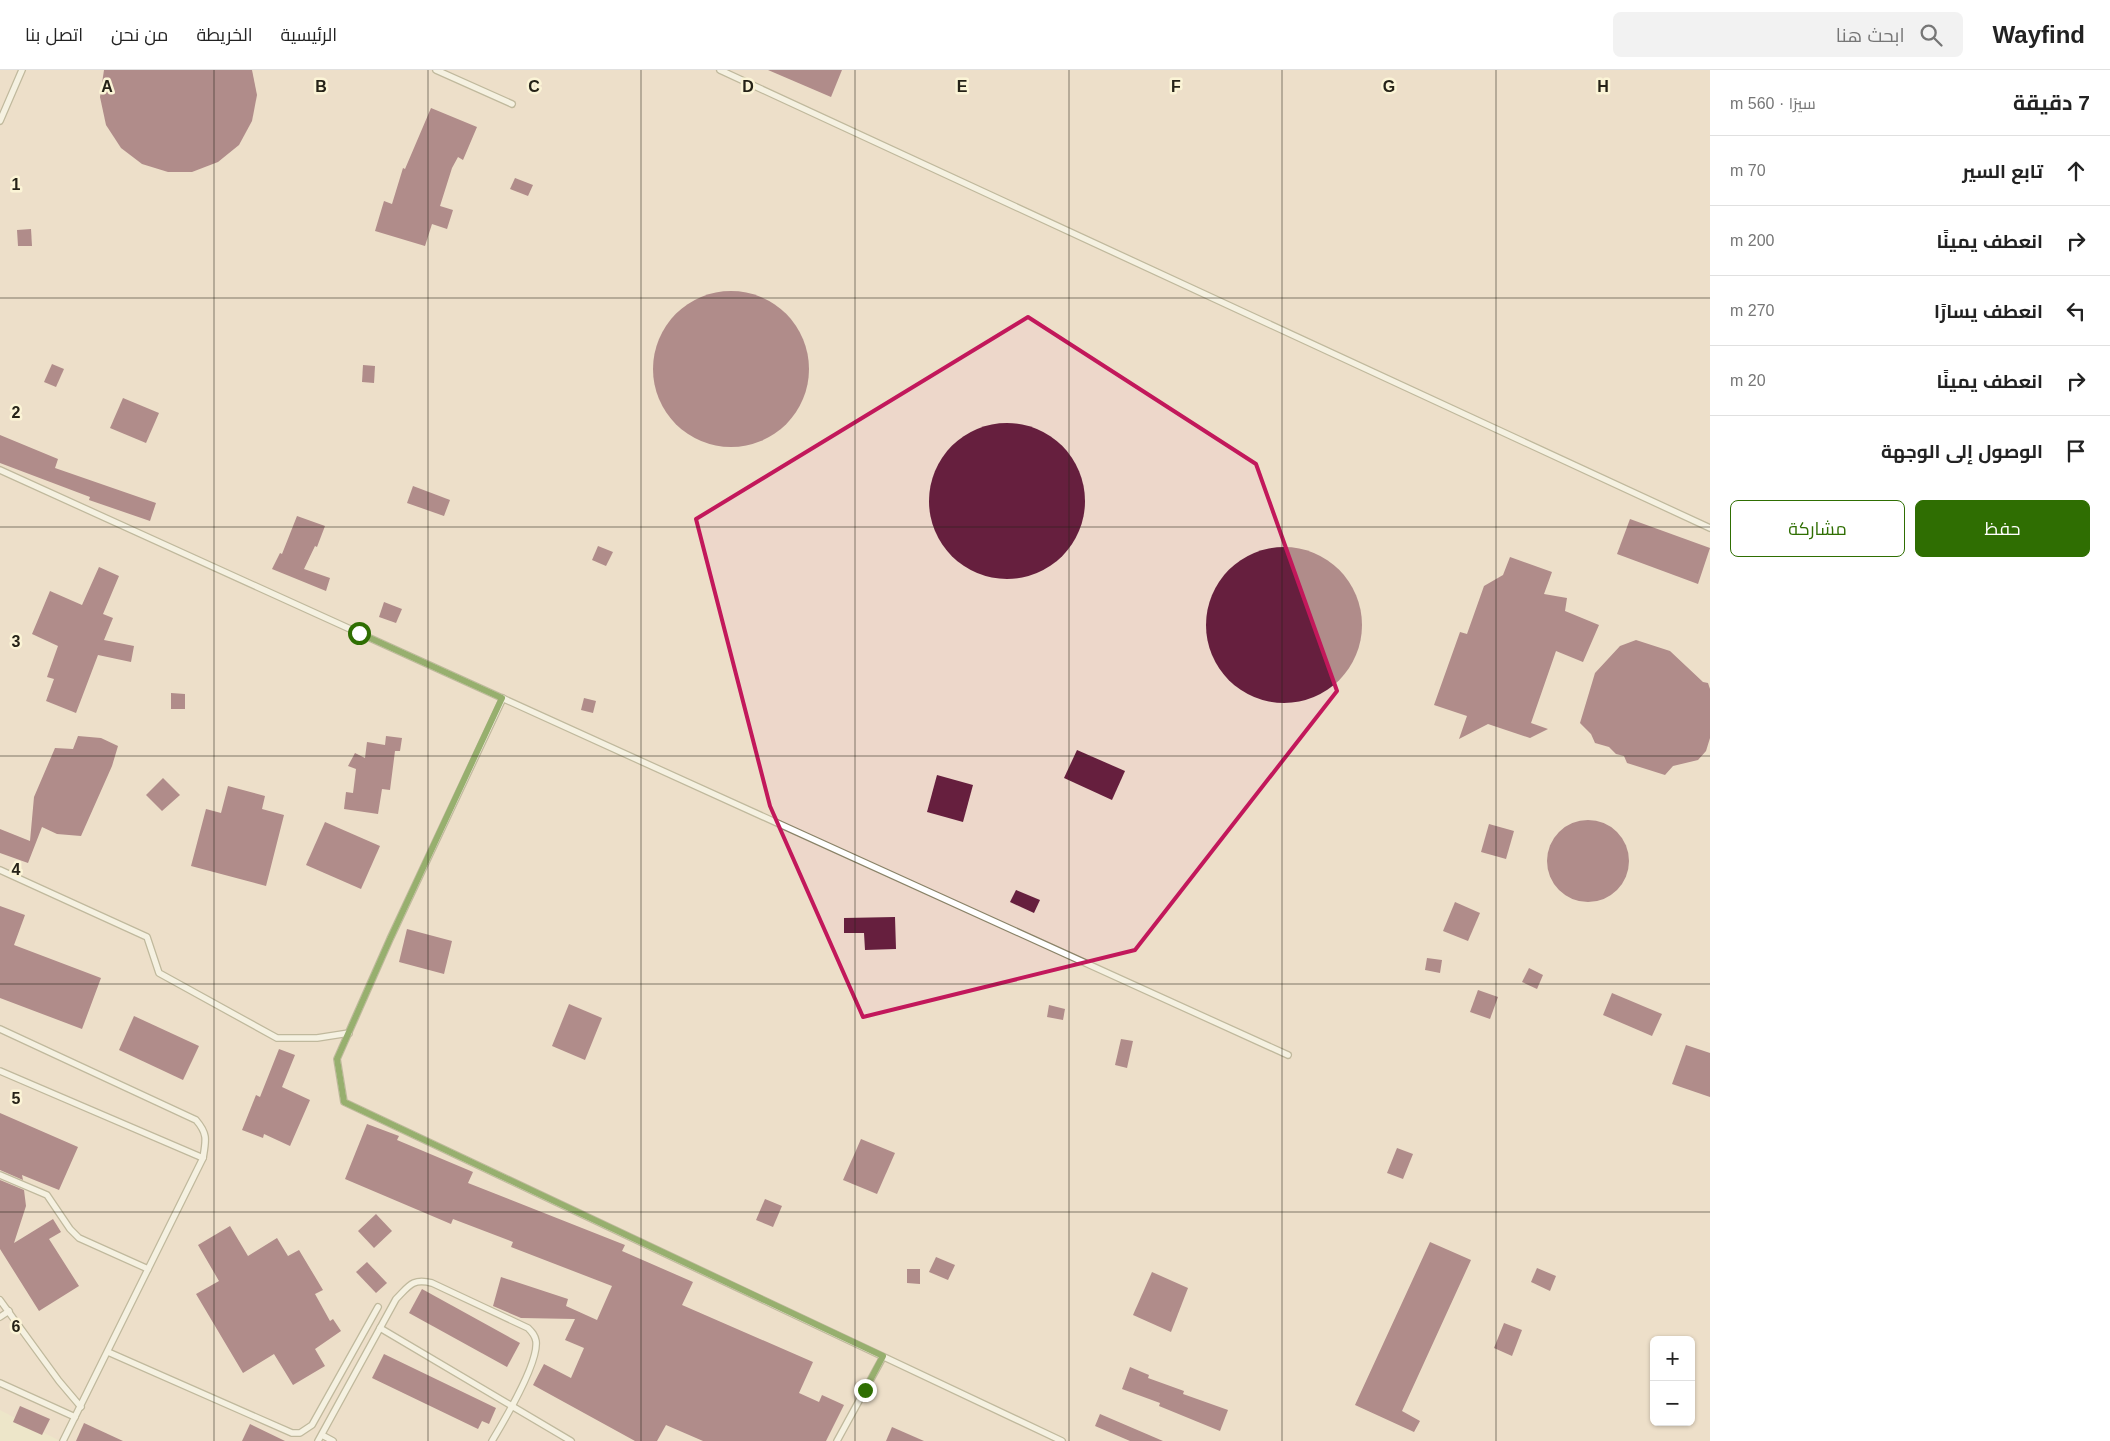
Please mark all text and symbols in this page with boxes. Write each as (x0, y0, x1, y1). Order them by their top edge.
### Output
search box (1613, 12, 1963, 57)
icon: search (1917, 21, 1945, 49)
text: Wayfind (1993, 21, 2085, 48)
text: اتصل بنا (25, 25, 83, 45)
text: من نحن (111, 25, 168, 45)
text: الخريطة (196, 25, 253, 45)
text: الرئيسية (281, 25, 337, 45)
text: ابحث هنا (1836, 25, 1905, 46)
text: A (101, 78, 113, 95)
text: B (315, 78, 327, 95)
text: C (528, 78, 540, 95)
text: D (742, 78, 754, 95)
text: E (957, 78, 968, 95)
text: F (1171, 78, 1181, 95)
text: G (1383, 78, 1395, 95)
text: H (1597, 78, 1609, 95)
text: 7 دقيقة (2013, 91, 2090, 114)
text: سيرًا · 560 m (1730, 95, 1816, 112)
icon: ahead (2062, 157, 2090, 185)
text: تابع السير (1962, 161, 2043, 182)
text: 70 m (1730, 162, 1766, 179)
text: 1 (12, 176, 21, 193)
icon: right (2062, 227, 2090, 255)
text: انعطف يمينًا (1936, 231, 2043, 252)
text: 200 m (1730, 232, 1774, 249)
icon: left (2062, 297, 2090, 325)
text: انعطف يسارًا (1934, 301, 2043, 322)
text: 270 m (1730, 302, 1774, 319)
icon: right (2062, 367, 2090, 395)
text: انعطف يمينًا (1936, 371, 2043, 392)
text: 20 m (1730, 372, 1766, 389)
text: 2 (12, 404, 21, 421)
icon: arrive (2062, 437, 2090, 465)
text: الوصول إلى الوجهة (1881, 441, 2043, 462)
button: مشاركة (1730, 500, 1905, 557)
button: حفظ (1915, 500, 2090, 557)
route start (348, 622, 371, 645)
text: 3 (12, 633, 21, 650)
text: 4 (12, 861, 21, 878)
text: 5 (12, 1090, 21, 1107)
text: 6 (12, 1318, 21, 1335)
map controls (1650, 1336, 1695, 1426)
button: + (1650, 1336, 1695, 1381)
route end (854, 1379, 877, 1402)
button: − (1650, 1381, 1695, 1426)

